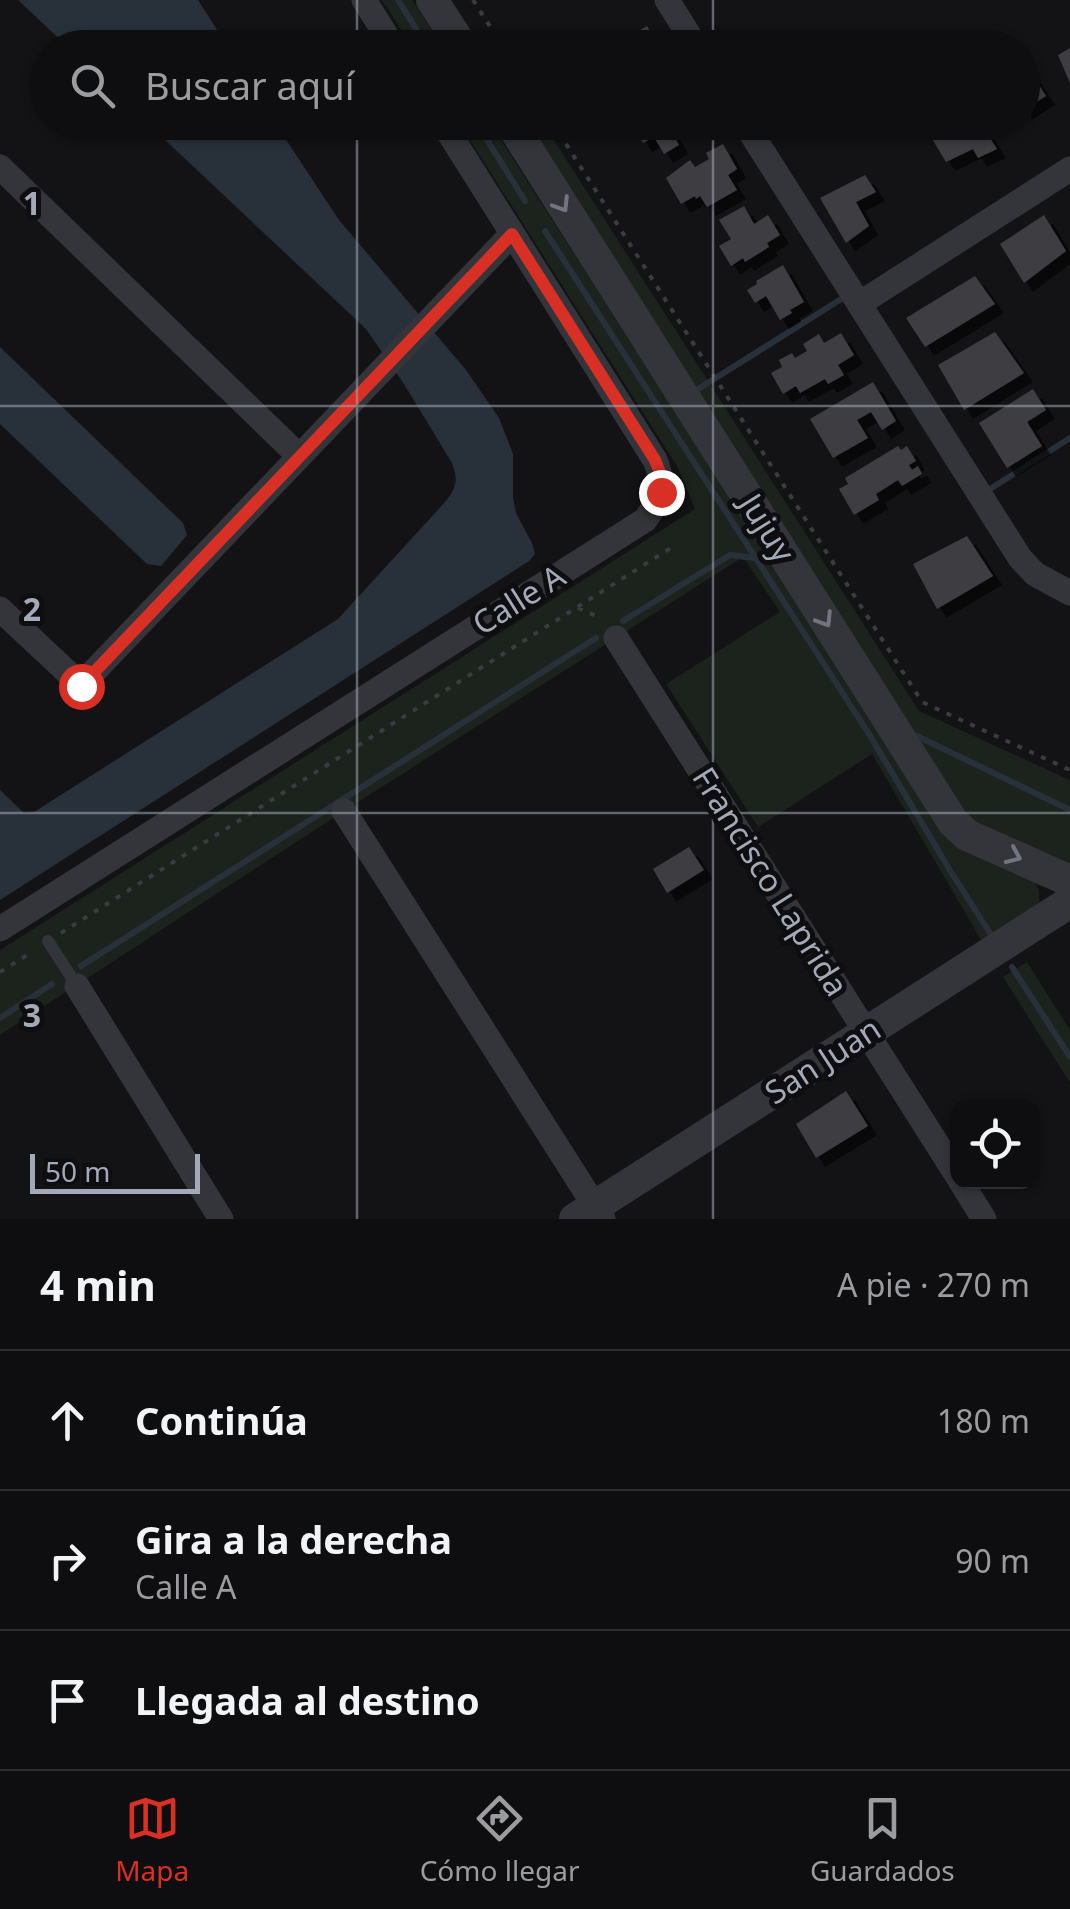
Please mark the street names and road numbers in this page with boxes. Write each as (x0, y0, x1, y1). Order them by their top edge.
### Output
street label: Jujuy (729, 482, 806, 570)
street label: Calle A (464, 553, 573, 644)
street label: Francisco Laprida (684, 759, 859, 1004)
street label: San Juan (756, 1006, 888, 1113)

